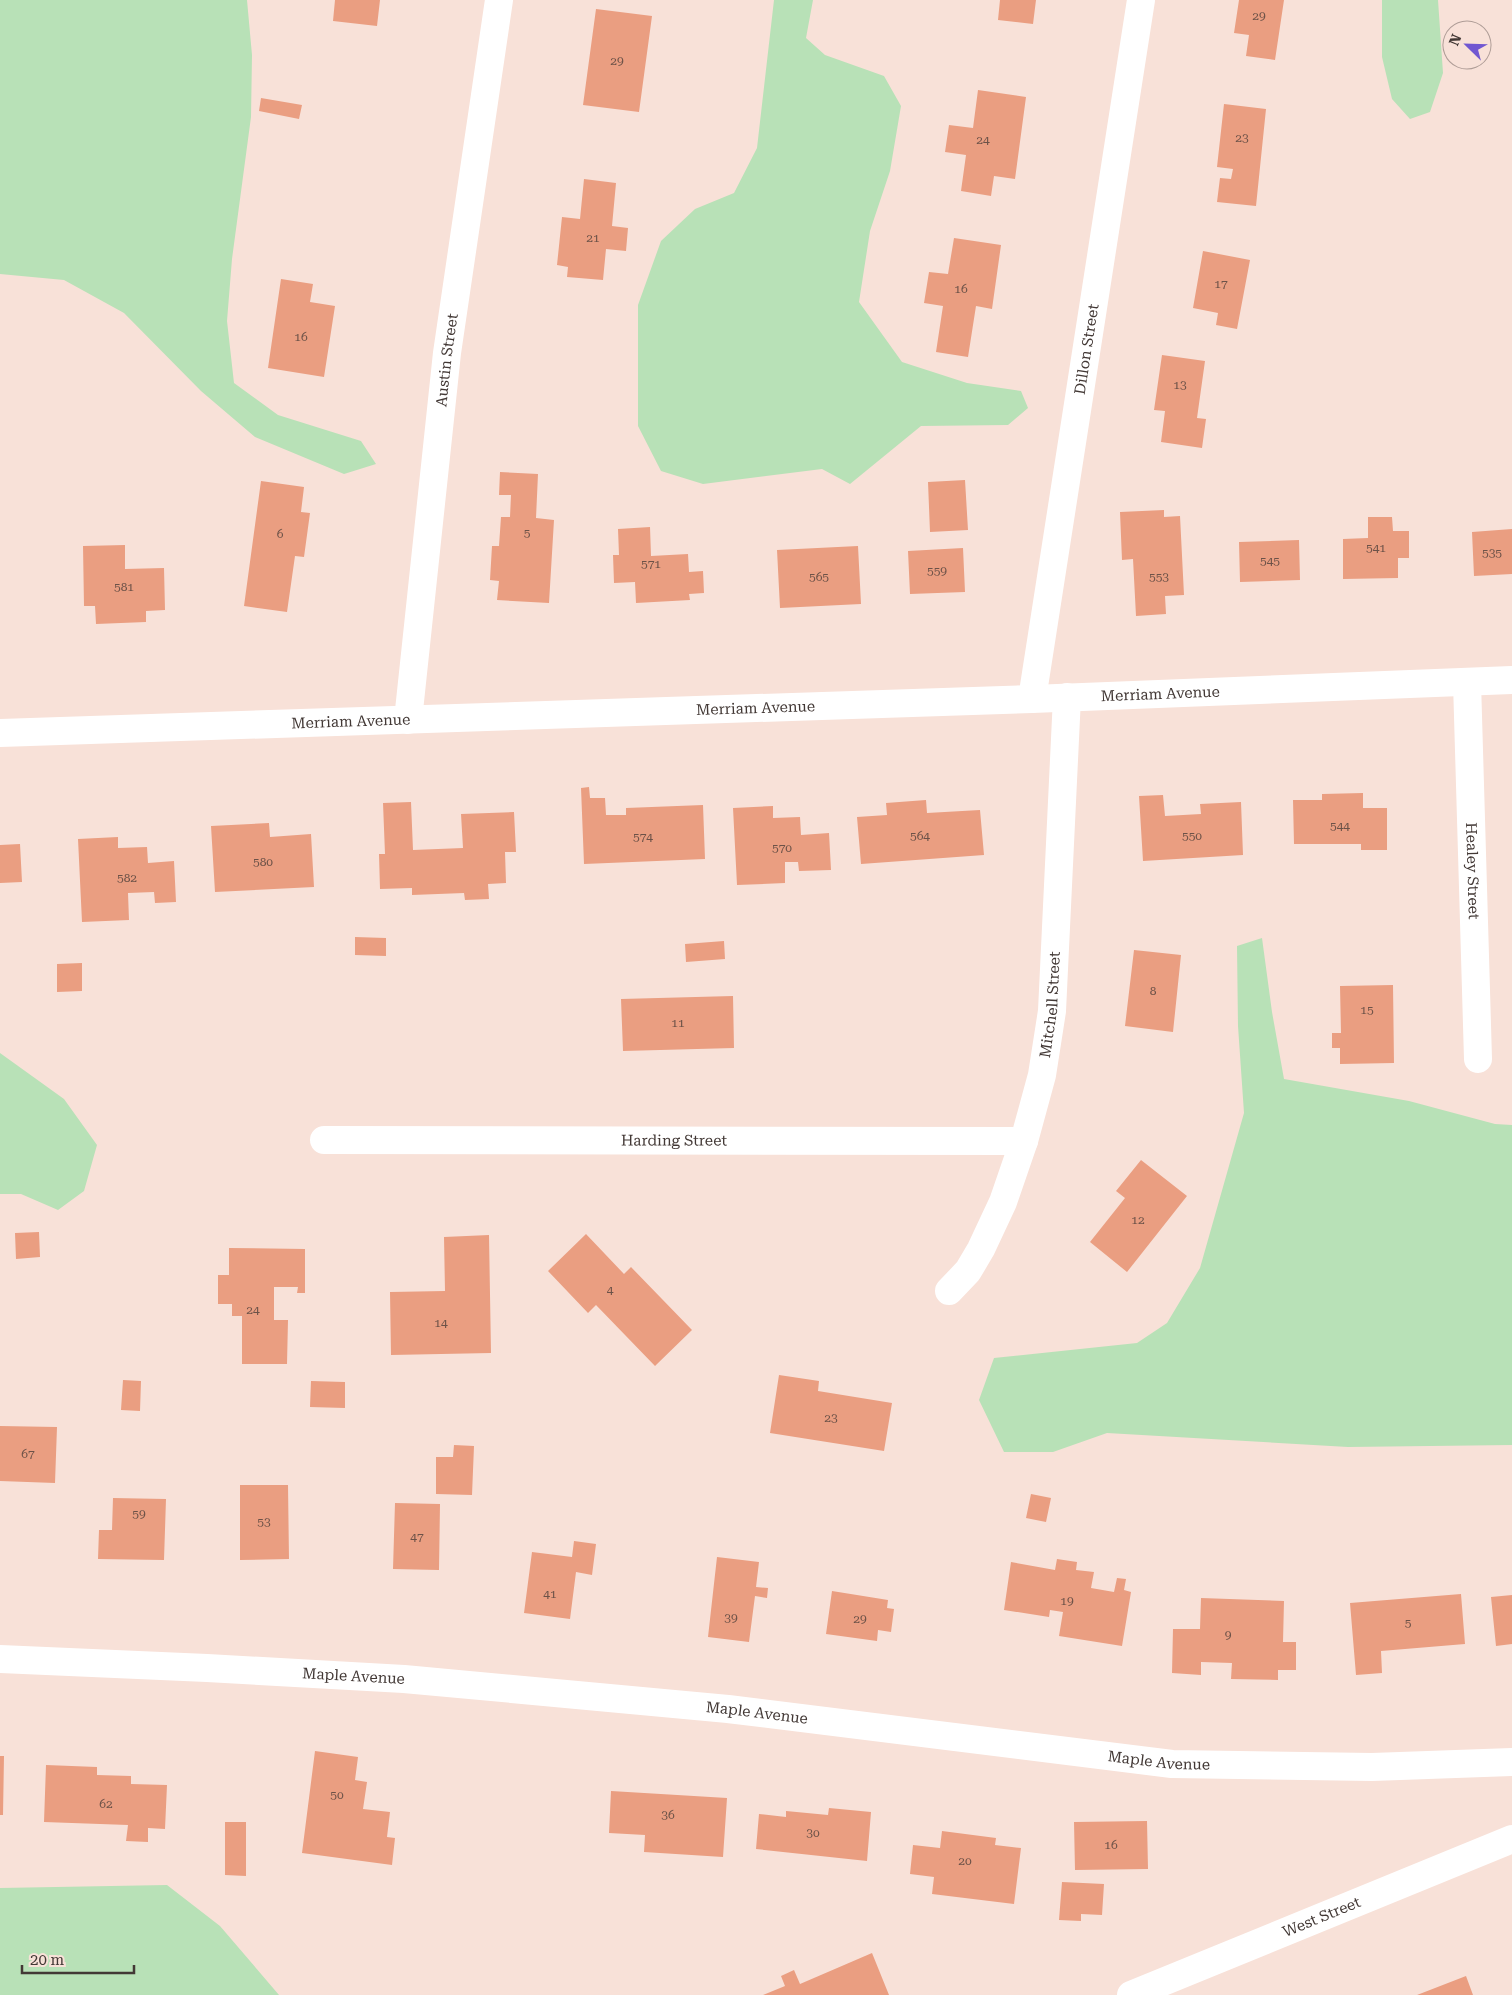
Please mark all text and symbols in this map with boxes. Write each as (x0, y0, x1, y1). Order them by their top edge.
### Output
house number: 29 (1252, 9, 1266, 23)
north arrow (1442, 20, 1492, 70)
text: N (1446, 32, 1465, 48)
house number: 29 (610, 54, 624, 68)
house number: 23 (1235, 131, 1249, 145)
house number: 24 (976, 133, 990, 147)
house number: 21 (586, 231, 600, 245)
house number: 17 (1214, 277, 1228, 291)
house number: 16 (954, 282, 968, 296)
street label: Dillon Street (1071, 302, 1103, 396)
street label: Austin Street (432, 312, 462, 408)
house number: 16 (294, 330, 308, 344)
house number: 13 (1173, 378, 1187, 392)
house number: 5 (524, 526, 531, 540)
house number: 6 (277, 527, 284, 541)
house number: 541 (1366, 541, 1386, 555)
house number: 535 (1482, 546, 1502, 560)
house number: 545 (1260, 554, 1280, 568)
house number: 571 (641, 557, 661, 571)
house number: 559 (927, 564, 947, 578)
house number: 565 (809, 570, 829, 584)
house number: 553 (1149, 570, 1169, 584)
house number: 581 (114, 580, 134, 594)
street label: Merriam Avenue (1101, 683, 1220, 705)
street label: Merriam Avenue (696, 697, 815, 719)
street label: Merriam Avenue (291, 710, 411, 732)
house number: 544 (1330, 819, 1350, 833)
street label: Healey Street (1462, 822, 1483, 920)
house number: 564 (910, 829, 930, 843)
house number: 550 (1182, 829, 1202, 843)
house number: 574 (633, 830, 653, 844)
house number: 570 (772, 841, 792, 855)
house number: 580 (253, 855, 273, 869)
house number: 582 (117, 871, 137, 885)
street label: Mitchell Street (1036, 951, 1064, 1059)
house number: 8 (1150, 984, 1157, 998)
house number: 15 (1360, 1003, 1374, 1017)
house number: 11 (671, 1016, 685, 1030)
street label: Harding Street (621, 1131, 727, 1150)
house number: 12 (1131, 1213, 1145, 1227)
house number: 4 (607, 1283, 614, 1297)
house number: 24 (246, 1303, 260, 1317)
house number: 14 (434, 1316, 448, 1330)
house number: 23 (824, 1411, 838, 1425)
house number: 67 (21, 1447, 35, 1461)
house number: 59 (132, 1507, 146, 1521)
house number: 53 (257, 1515, 271, 1529)
house number: 47 (410, 1530, 424, 1544)
house number: 41 (543, 1587, 557, 1601)
house number: 19 (1060, 1594, 1074, 1608)
house number: 39 (724, 1611, 738, 1625)
house number: 29 (853, 1612, 867, 1626)
house number: 5 (1405, 1616, 1412, 1630)
house number: 9 (1225, 1628, 1232, 1642)
street label: Maple Avenue (302, 1664, 405, 1688)
street label: Maple Avenue (705, 1698, 809, 1728)
street label: Maple Avenue (1107, 1747, 1210, 1774)
house number: 50 (330, 1788, 344, 1802)
house number: 62 (99, 1797, 113, 1811)
house number: 36 (661, 1808, 675, 1822)
house number: 30 (806, 1826, 820, 1840)
house number: 16 (1104, 1838, 1118, 1852)
house number: 20 (958, 1854, 972, 1868)
street label: West Street (1280, 1893, 1364, 1941)
scale bar (22, 1942, 135, 1974)
text: 20 m (30, 1951, 65, 1969)

